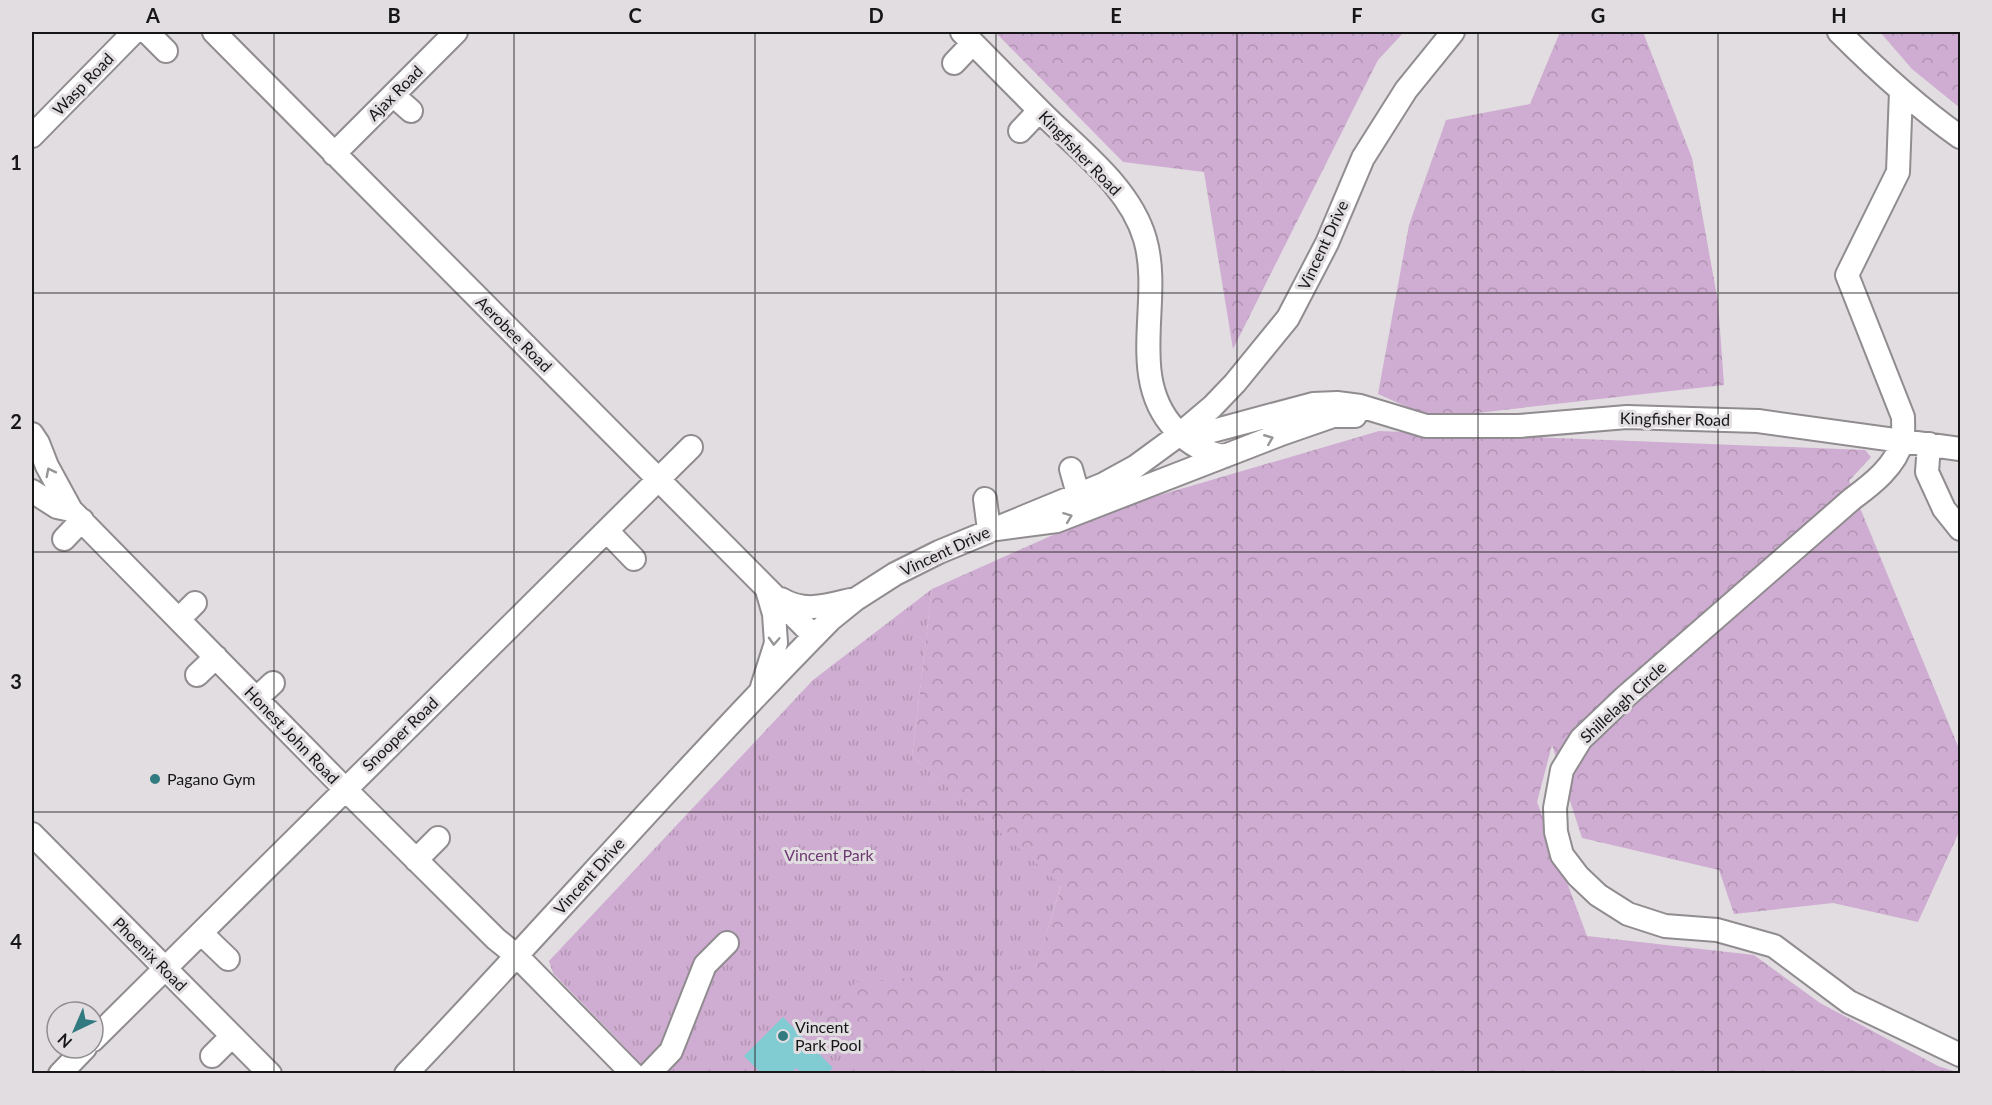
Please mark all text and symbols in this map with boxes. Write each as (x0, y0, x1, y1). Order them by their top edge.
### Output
text: A (145, 3, 160, 27)
text: B (387, 3, 401, 27)
text: C (628, 3, 642, 27)
text: D (868, 3, 884, 27)
text: E (1110, 3, 1122, 27)
text: F (1351, 3, 1363, 27)
text: G (1591, 3, 1605, 27)
text: H (1831, 3, 1847, 27)
street label: Wasp Road (48, 49, 117, 119)
street label: Ajax Road (363, 61, 426, 124)
street label: Kingfisher Road (1035, 106, 1125, 199)
text: 1 (10, 150, 22, 174)
street label: Vincent Drive (1294, 197, 1352, 292)
street label: Aerobee Road (473, 292, 556, 375)
street label: Kingfisher Road (1620, 408, 1730, 429)
text: 2 (10, 409, 22, 433)
one-way arrow (1263, 434, 1274, 446)
one-way arrow (46, 467, 58, 478)
one-way arrow (1062, 512, 1072, 525)
street label: Vincent Drive (897, 522, 992, 580)
one-way arrow (768, 636, 781, 645)
street label: Shillelagh Circle (1576, 657, 1669, 746)
text: 3 (10, 669, 22, 693)
street label: Honest John Road (241, 682, 344, 787)
street label: Snooper Road (358, 693, 442, 775)
place label: Pagano Gym (167, 769, 255, 788)
marker: Pagano Gym (148, 772, 162, 786)
street label: Vincent Drive (549, 834, 628, 918)
park label: Vincent Park (784, 845, 875, 864)
street label: Phoenix Road (110, 913, 191, 994)
text: 4 (10, 929, 22, 953)
north arrow (45, 1000, 105, 1060)
place label: Vincent Park Pool (795, 1017, 861, 1054)
marker: Vincent Park Pool (776, 1029, 790, 1043)
text: N (53, 1030, 75, 1052)

